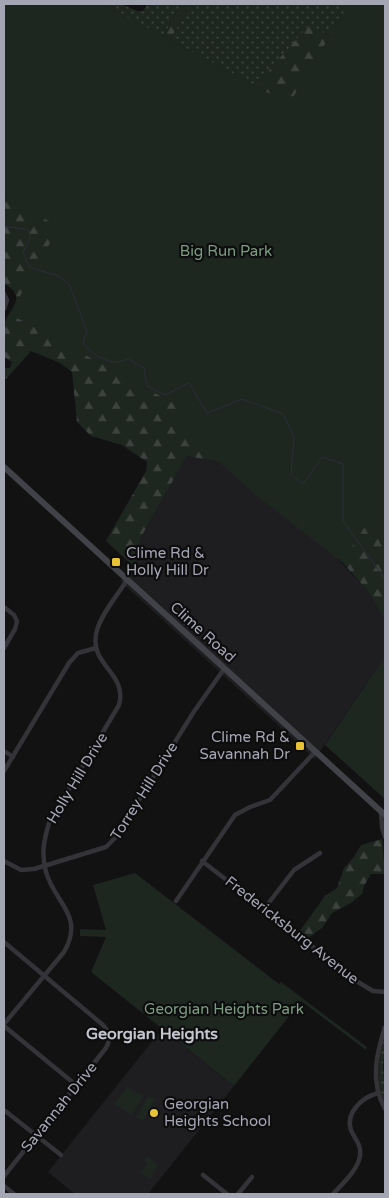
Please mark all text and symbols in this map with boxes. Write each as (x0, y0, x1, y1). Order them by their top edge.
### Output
park label: Big Run Park (180, 242, 272, 260)
place label: Clime Rd & Holly Hill Dr (126, 544, 209, 579)
marker: Clime Rd & Holly Hill Dr (110, 556, 122, 568)
street label: Clime Road (167, 598, 239, 666)
place label: Clime Rd & Savannah Dr (200, 728, 290, 763)
street label: Holly Hill Drive (43, 729, 111, 827)
street label: Torrey Hill Drive (107, 739, 181, 843)
marker: Clime Rd & Savannah Dr (294, 740, 306, 752)
street label: Fredericksburg Avenue (222, 872, 362, 988)
park label: Georgian Heights Park (144, 1000, 304, 1018)
district label: Georgian Heights (86, 1024, 218, 1044)
street label: Savannah Drive (17, 1058, 101, 1156)
place label: Georgian Heights School (164, 1095, 271, 1130)
marker: Georgian Heights School (148, 1107, 160, 1119)

